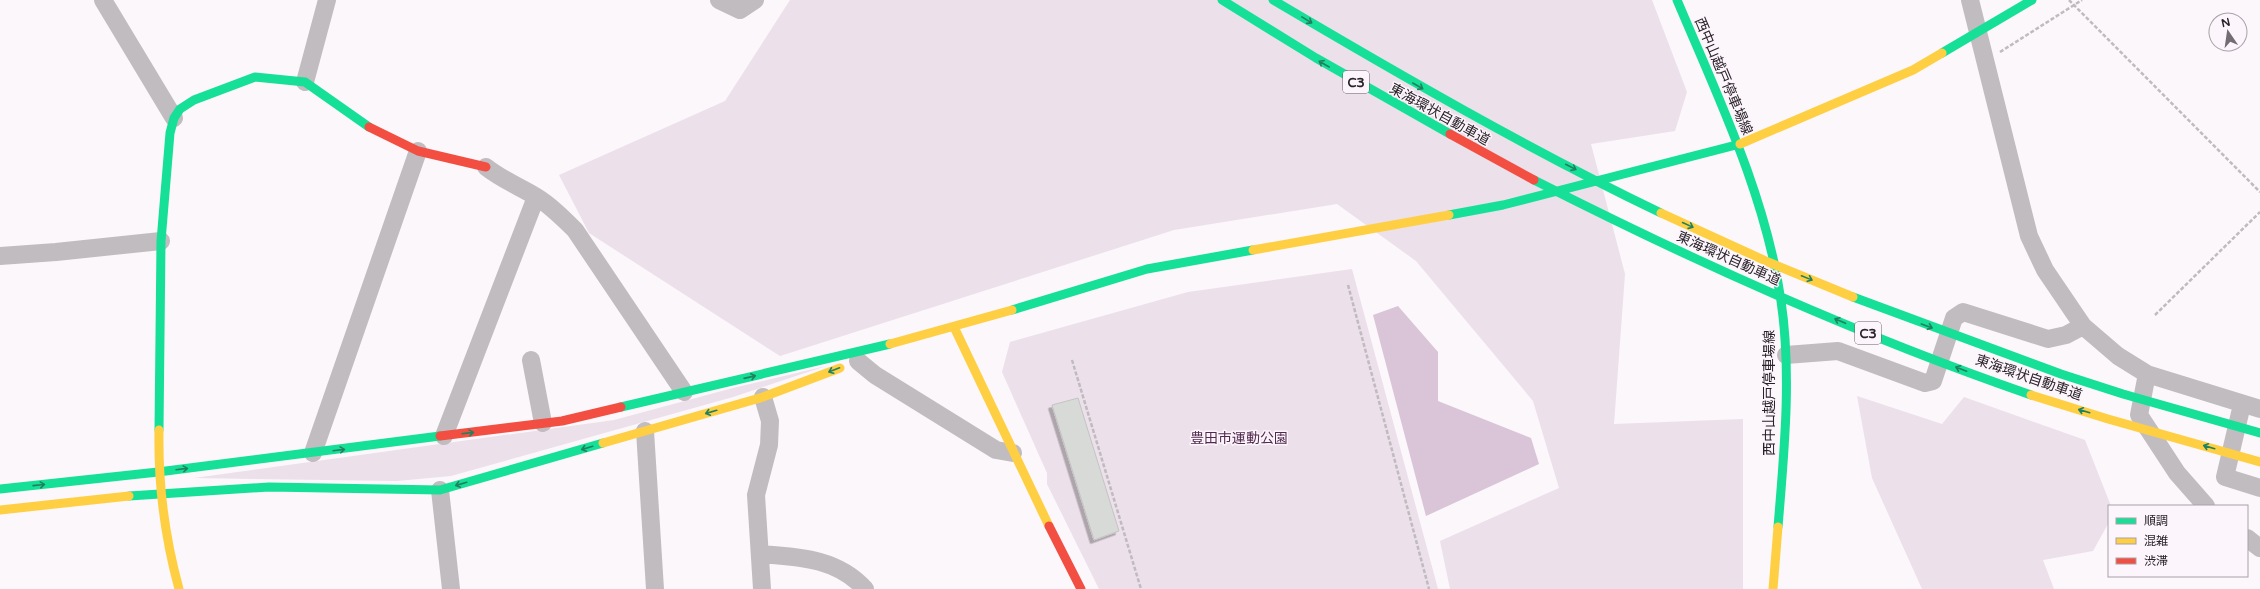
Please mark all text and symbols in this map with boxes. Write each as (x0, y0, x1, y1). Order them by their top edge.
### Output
north arrow (2208, 12, 2248, 52)
street label: 西中山越戸停車場線 (1691, 15, 1756, 138)
text: N (2220, 15, 2232, 30)
one-way arrow (1301, 17, 1313, 25)
one-way arrow (1319, 60, 1331, 68)
road number: C3 (1343, 71, 1369, 93)
street label: 東海環状自動車道 (1387, 80, 1493, 149)
one-way arrow (1412, 83, 1424, 91)
one-way arrow (1565, 164, 1577, 171)
one-way arrow (1682, 222, 1694, 229)
street label: 東海環状自動車道 (1674, 228, 1783, 289)
one-way arrow (1800, 274, 1812, 282)
one-way arrow (1835, 317, 1847, 325)
road number: C3 (1855, 322, 1881, 344)
one-way arrow (1921, 323, 1934, 330)
street label: 西中山越戸停車場線 (1761, 330, 1778, 456)
street label: 東海環状自動車道 (1973, 351, 2085, 404)
one-way arrow (1956, 364, 1968, 372)
one-way arrow (829, 366, 841, 374)
one-way arrow (743, 373, 756, 380)
one-way arrow (2078, 407, 2091, 414)
one-way arrow (705, 409, 718, 416)
one-way arrow (461, 429, 474, 437)
park label: 豊田市運動公園 (1190, 430, 1288, 447)
one-way arrow (2203, 443, 2216, 450)
one-way arrow (580, 445, 593, 452)
one-way arrow (332, 446, 345, 453)
one-way arrow (175, 465, 188, 473)
one-way arrow (32, 481, 45, 488)
one-way arrow (455, 481, 468, 488)
legend (2108, 505, 2248, 577)
text: 順調 (2144, 514, 2168, 528)
text: 混雑 (2144, 534, 2168, 548)
text: 渋滞 (2144, 554, 2168, 568)

